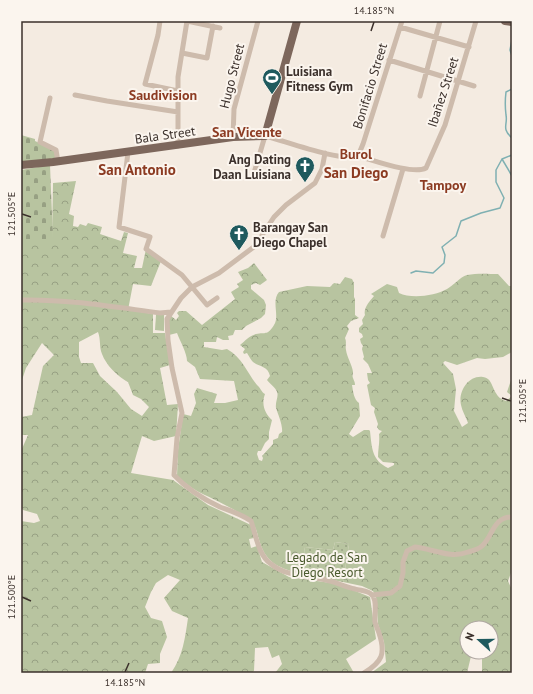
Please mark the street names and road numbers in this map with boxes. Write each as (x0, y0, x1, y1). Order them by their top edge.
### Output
street label: Hugo Street (216, 41, 248, 110)
street label: Bonifacio Street (349, 41, 391, 131)
street label: Ibañez Street (424, 54, 463, 129)
street label: Bala Street (134, 122, 197, 148)

